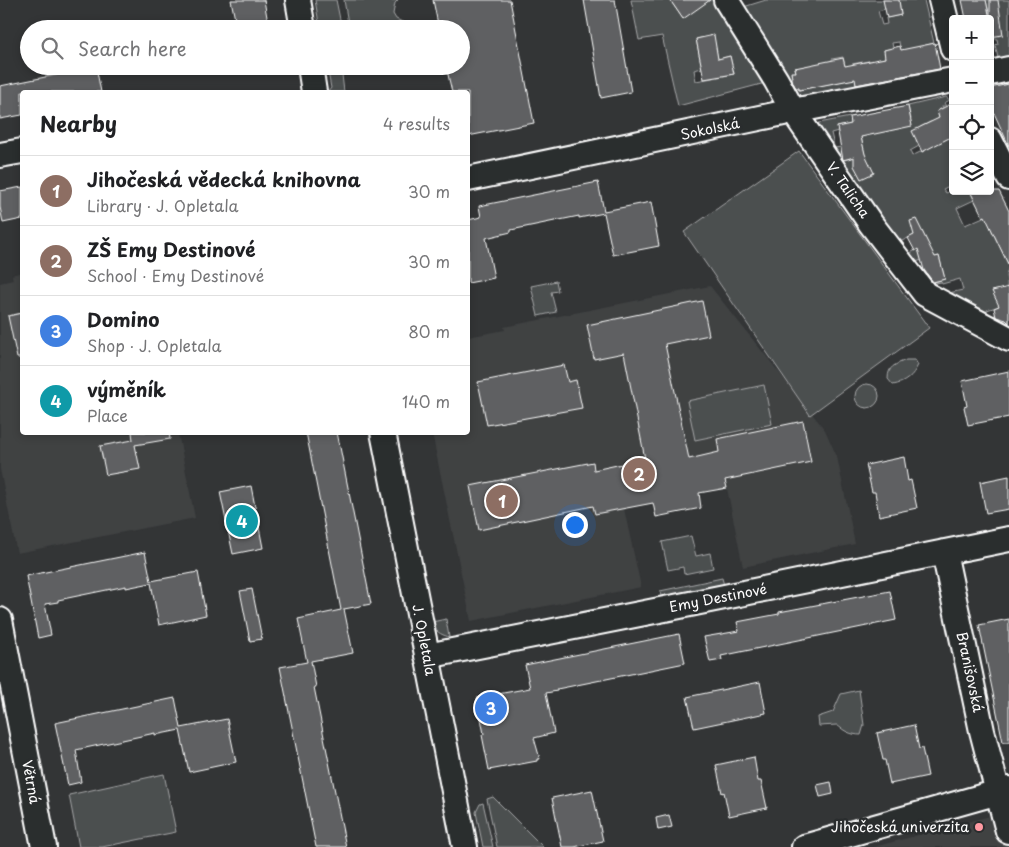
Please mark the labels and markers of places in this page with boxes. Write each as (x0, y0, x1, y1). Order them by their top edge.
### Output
pin: 2 (623, 455, 655, 493)
pin: 1 (486, 482, 518, 520)
pin: 4 (226, 502, 258, 540)
pin: 3 (475, 689, 507, 727)
place label: Jihočeská univerzita (831, 816, 969, 837)
marker: Jihočeská univerzita (973, 821, 985, 833)

